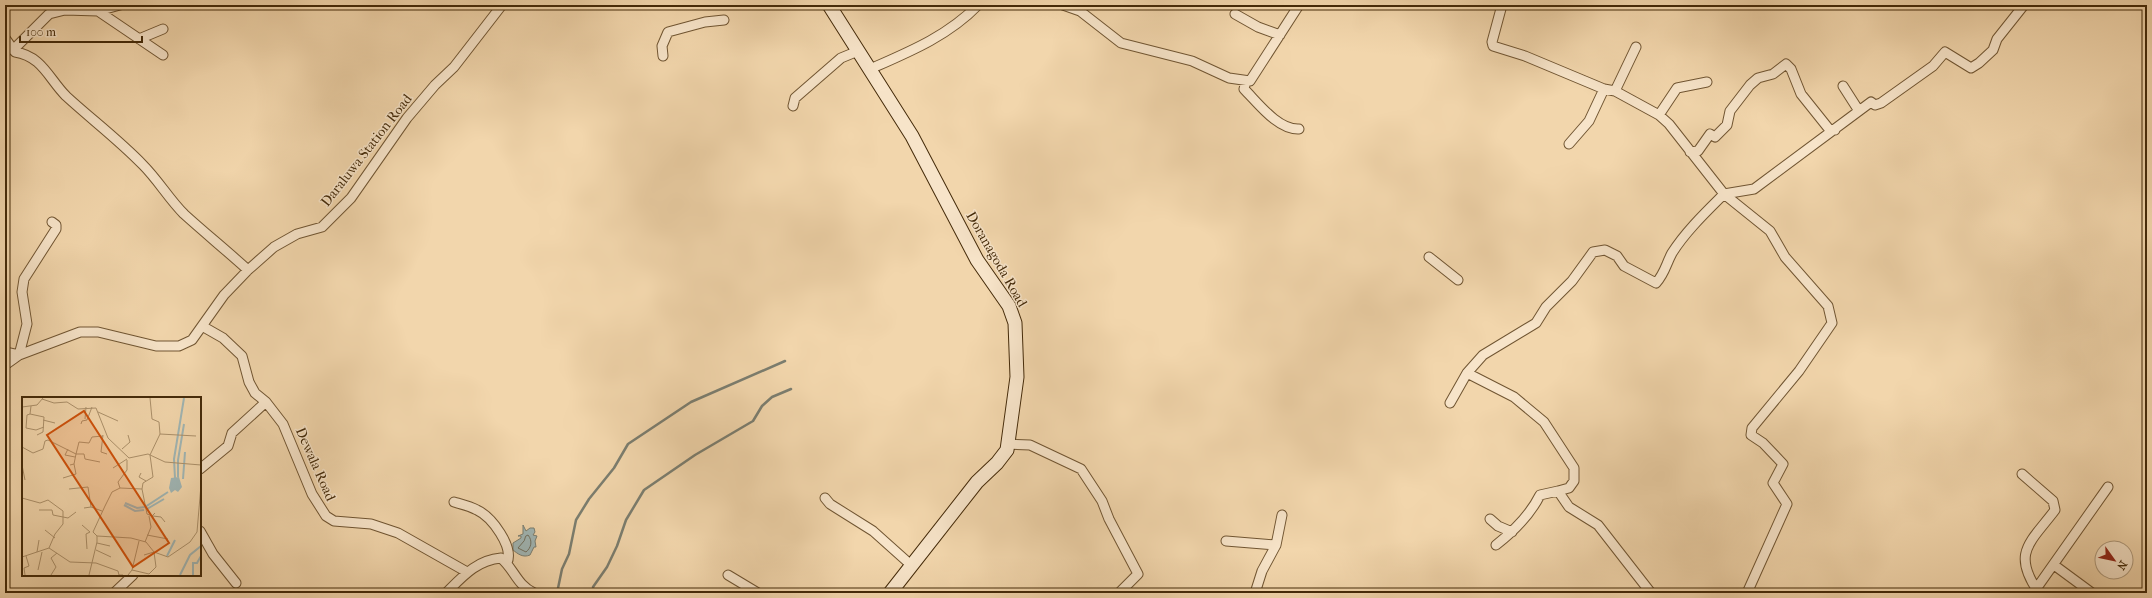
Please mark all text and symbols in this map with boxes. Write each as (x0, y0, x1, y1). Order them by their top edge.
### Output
scale bar (20, 18, 142, 44)
text: 100 m (26, 25, 56, 39)
street label: Daraluwa Station Road (317, 90, 416, 210)
street label: Doranagoda Road (962, 208, 1031, 310)
inset map (22, 397, 201, 576)
street label: Dewala Road (292, 425, 339, 504)
north arrow (2094, 540, 2134, 580)
text: N (2114, 558, 2130, 573)

